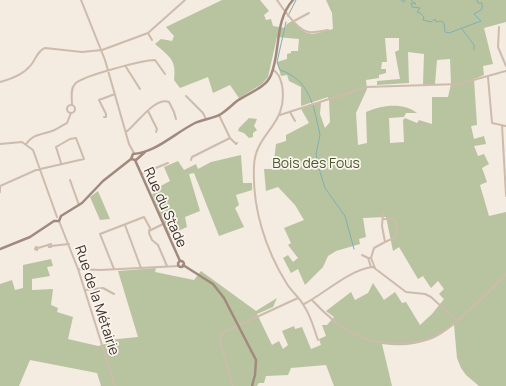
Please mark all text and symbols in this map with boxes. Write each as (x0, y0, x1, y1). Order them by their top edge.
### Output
park label: Bois des Fous (272, 153, 360, 172)
street label: Rue du Stade (140, 164, 192, 250)
street label: Rue de la Métairie (71, 243, 125, 357)

